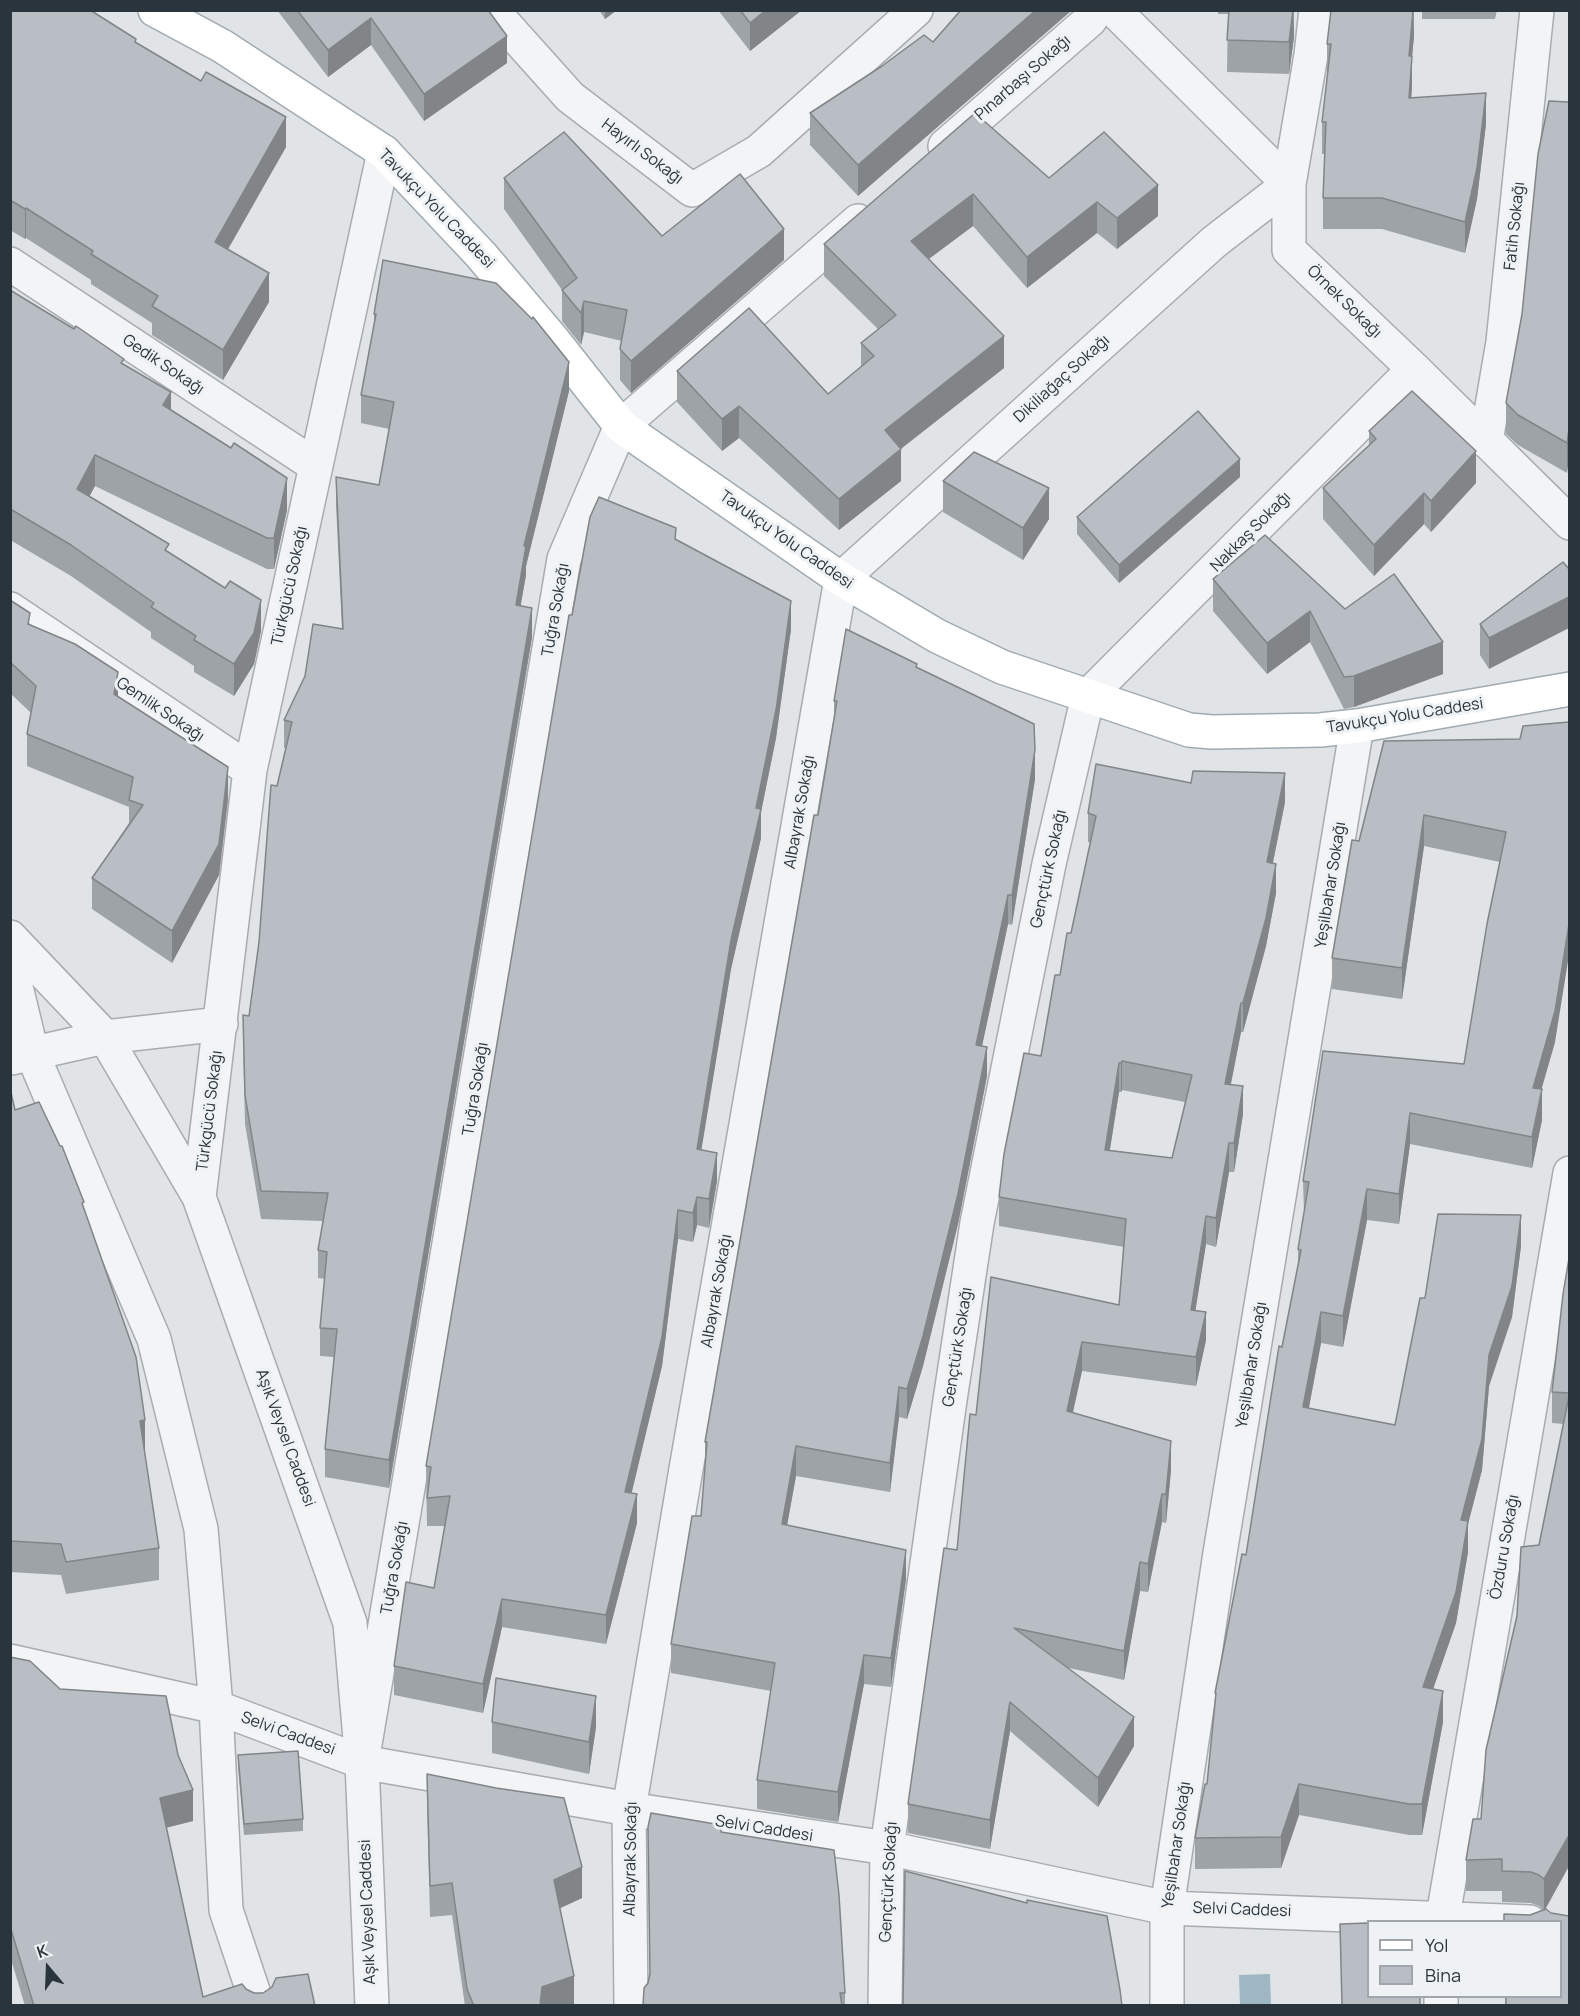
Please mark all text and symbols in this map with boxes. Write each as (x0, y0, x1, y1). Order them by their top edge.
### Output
street label: Pınarbaşı Sokağı (971, 31, 1075, 125)
street label: Hayırlı Sokağı (597, 115, 687, 189)
street label: Tavukçu Yolu Caddesi (374, 145, 498, 273)
street label: Fatih Sokağı (1501, 181, 1529, 271)
street label: Örnek Sokağı (1303, 262, 1385, 342)
street label: Gedik Sokağı (119, 331, 207, 399)
street label: Dikiliağaç Sokağı (1010, 331, 1114, 427)
street label: Tavukçu Yolu Caddesi (716, 487, 856, 593)
street label: Nakkaş Sokağı (1207, 488, 1295, 576)
street label: Türkgücü Sokağı (268, 524, 312, 648)
street label: Tuğra Sokağı (538, 562, 574, 658)
street label: Gemlik Sokağı (112, 674, 208, 746)
street label: Tavukçu Yolu Caddesi (1325, 694, 1485, 738)
street label: Albayrak Sokağı (781, 754, 819, 870)
street label: Gençtürk Sokağı (1027, 808, 1071, 930)
street label: Yeşilbahar Sokağı (1312, 820, 1350, 950)
street label: Tuğra Sokağı (459, 1041, 493, 1137)
street label: Türkgücü Sokağı (193, 1049, 227, 1173)
street label: Albayrak Sokağı (698, 1233, 736, 1349)
street label: Gençtürk Sokağı (939, 1286, 977, 1408)
street label: Yeşilbahar Sokağı (1233, 1300, 1271, 1430)
street label: Aşık Veysel Caddesi (251, 1366, 319, 1510)
street label: Özduru Sokağı (1486, 1493, 1524, 1601)
street label: Tuğra Sokağı (377, 1520, 413, 1616)
street label: Selvi Caddesi (238, 1708, 338, 1760)
street label: Yeşilbahar Sokağı (1159, 1780, 1195, 1910)
street label: Albayrak Sokağı (620, 1801, 642, 1917)
street label: Selvi Caddesi (714, 1812, 814, 1846)
street label: Gençtürk Sokağı (876, 1821, 902, 1943)
street label: Aşık Veysel Caddesi (356, 1839, 380, 1985)
street label: Selvi Caddesi (1192, 1899, 1292, 1921)
legend (1367, 1920, 1562, 1998)
text: Yol (1425, 1933, 1448, 1957)
north arrow (18, 1938, 78, 1998)
text: K (34, 1939, 51, 1963)
text: Bina (1425, 1963, 1461, 1987)

